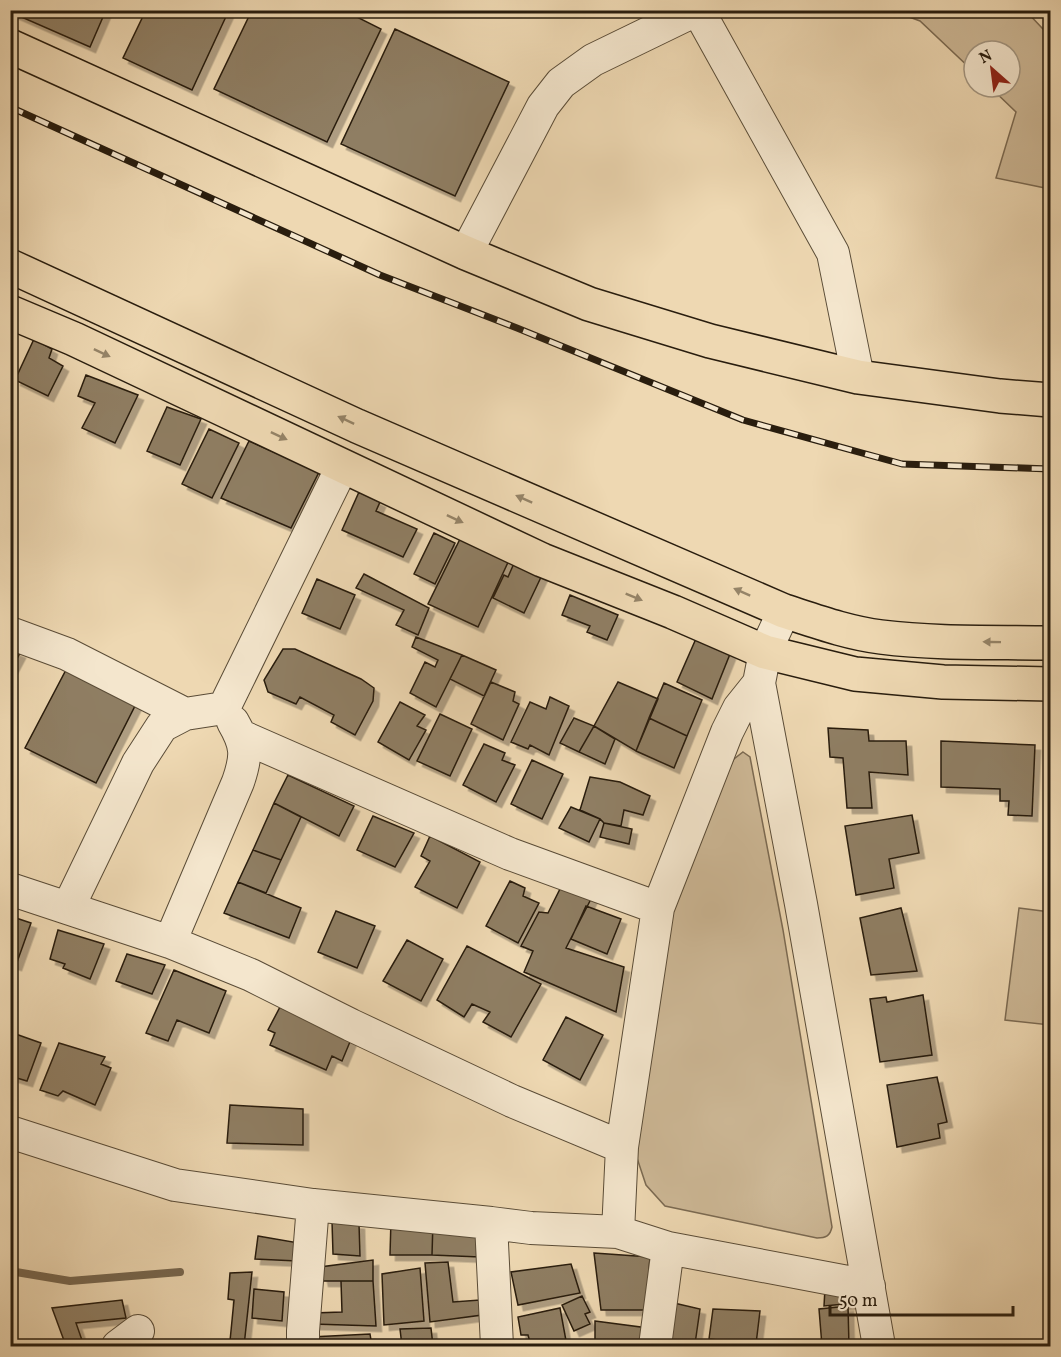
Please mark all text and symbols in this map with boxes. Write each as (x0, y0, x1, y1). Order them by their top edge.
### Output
north arrow (962, 39, 1022, 99)
text: N (976, 45, 997, 70)
one-way arrow (94, 348, 111, 357)
one-way arrow (337, 416, 354, 425)
one-way arrow (270, 432, 287, 441)
one-way arrow (515, 493, 533, 503)
one-way arrow (447, 514, 465, 524)
one-way arrow (732, 587, 750, 597)
one-way arrow (625, 593, 643, 602)
one-way arrow (983, 637, 1002, 647)
scale bar (830, 1279, 1013, 1317)
text: 50 m (839, 1289, 878, 1314)

